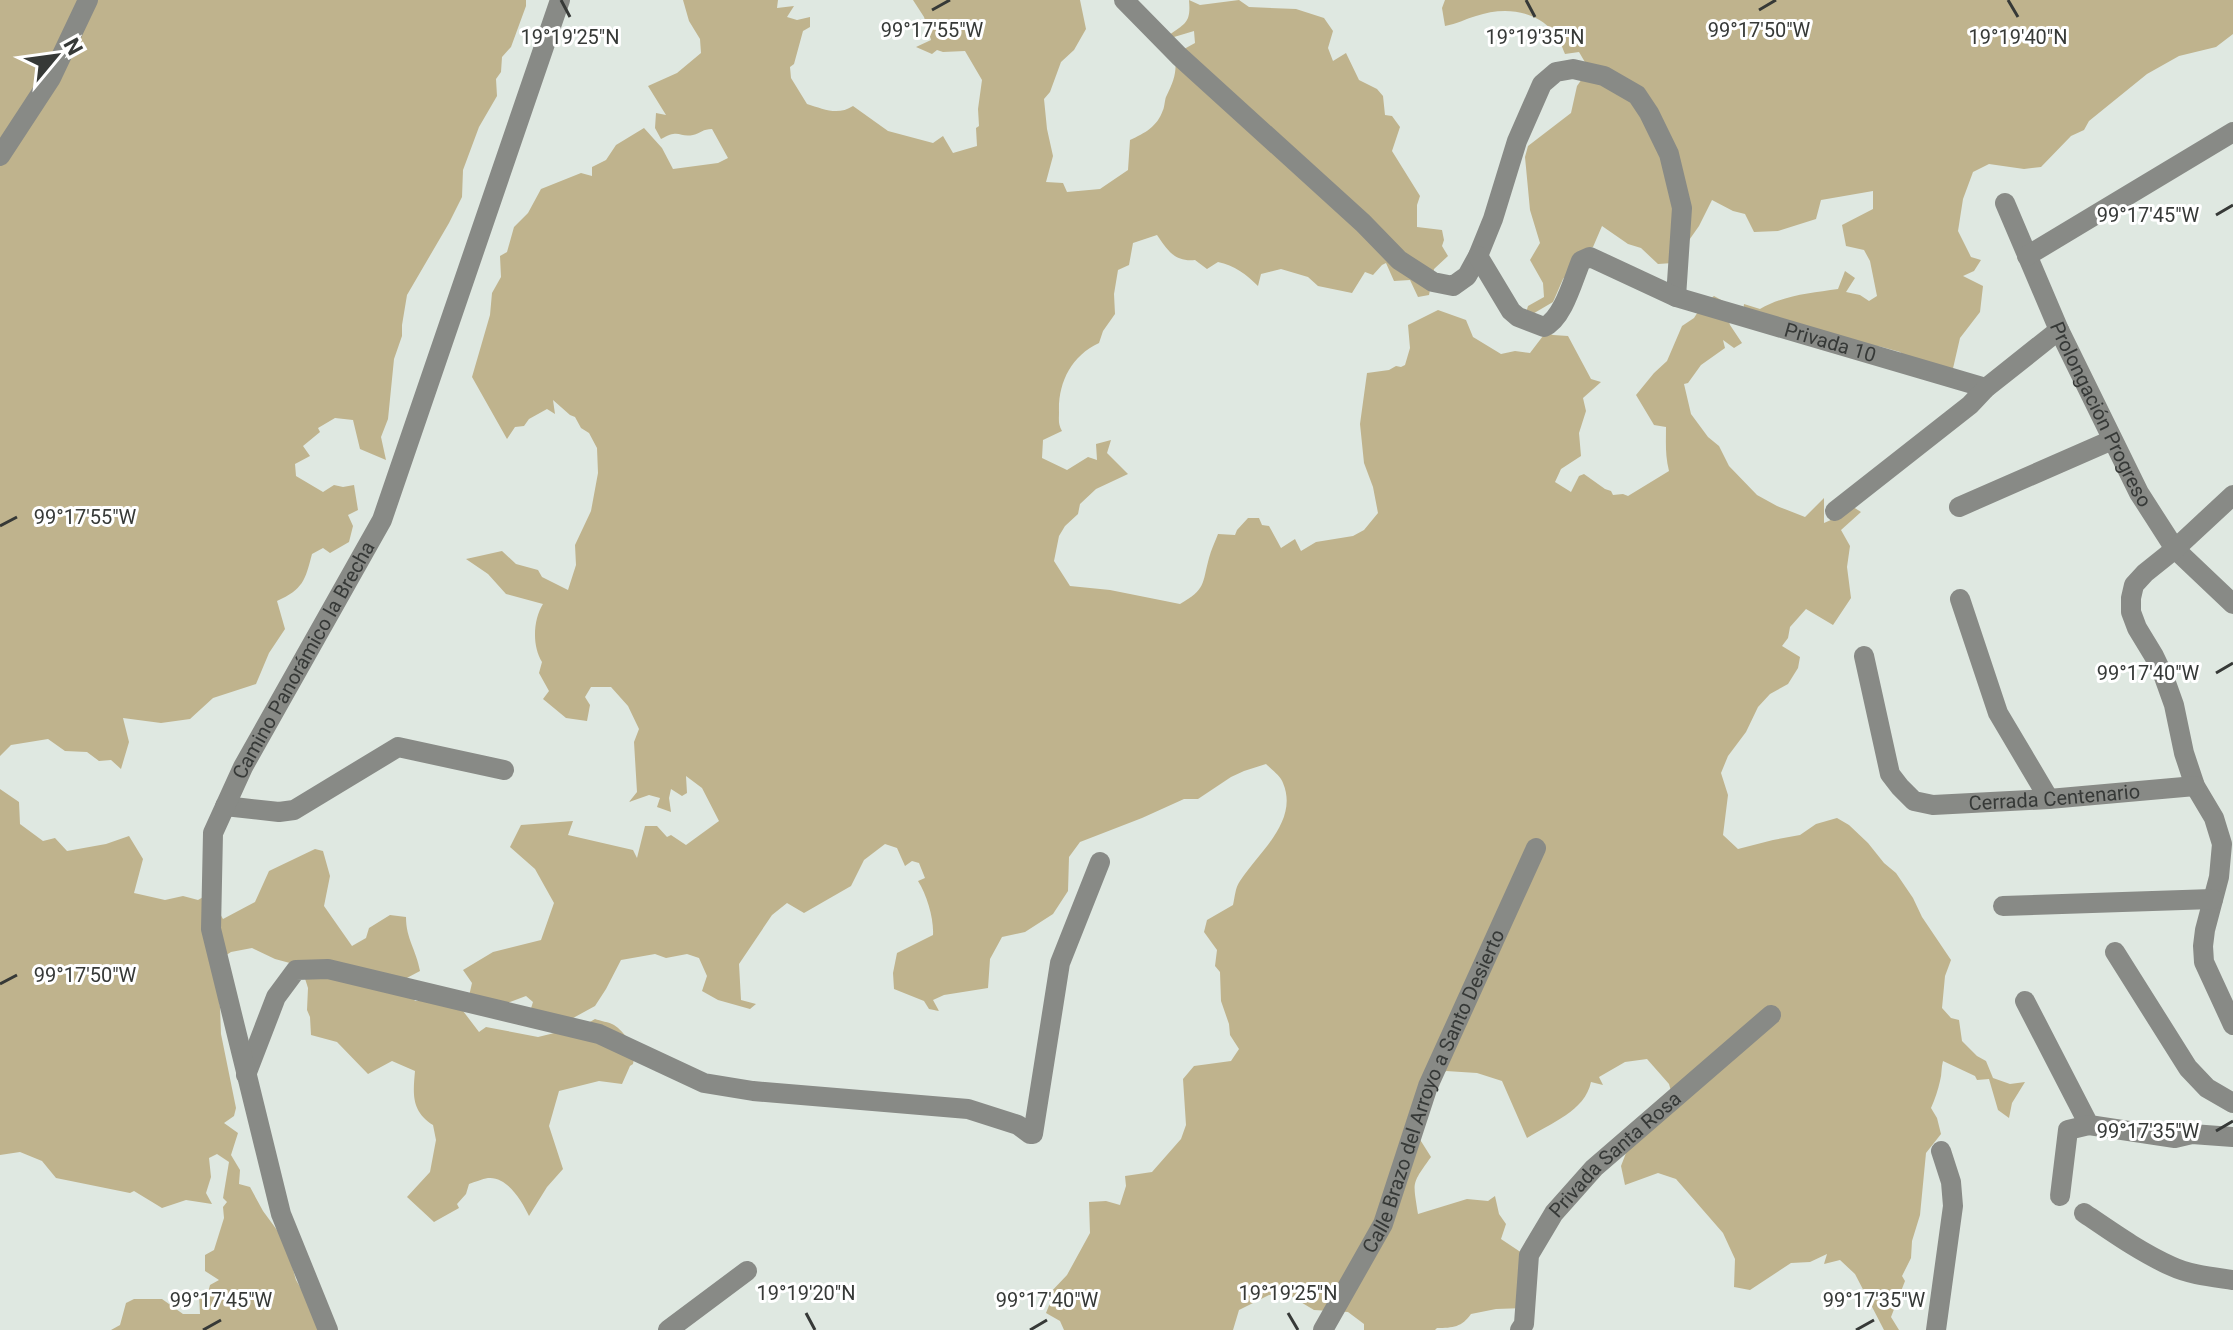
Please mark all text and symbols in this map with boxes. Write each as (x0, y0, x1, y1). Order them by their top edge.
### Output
north arrow (16, 16, 96, 96)
text: 99°17'55"W (881, 18, 984, 42)
text: 99°17'50"W (1708, 18, 1811, 42)
text: 19°19'25"N (520, 25, 620, 49)
text: 19°19'35"N (1485, 25, 1585, 49)
text: 19°19'40"N (1968, 25, 2068, 49)
text: N (58, 34, 88, 59)
text: 99°17'45"W (2097, 203, 2200, 227)
street label: Privada 10 (1782, 318, 1879, 367)
street label: Prolongación Progreso (2045, 318, 2157, 511)
text: 99°17'55"W (34, 505, 137, 529)
street label: Camino Panorámico la Brecha (227, 537, 380, 783)
text: 99°17'40"W (2097, 661, 2200, 685)
street label: Cerrada Centenario (1968, 779, 2141, 815)
street label: Calle Brazo del Arroyo a Santo Desierto (1357, 926, 1509, 1257)
text: 99°17'50"W (34, 963, 137, 987)
street label: Privada Santa Rosa (1544, 1086, 1686, 1222)
text: 99°17'35"W (2097, 1119, 2200, 1143)
text: 19°19'20"N (756, 1281, 856, 1305)
text: 19°19'25"N (1238, 1281, 1338, 1305)
text: 99°17'45"W (170, 1288, 273, 1312)
text: 99°17'40"W (996, 1288, 1099, 1312)
text: 99°17'35"W (1823, 1288, 1926, 1312)

